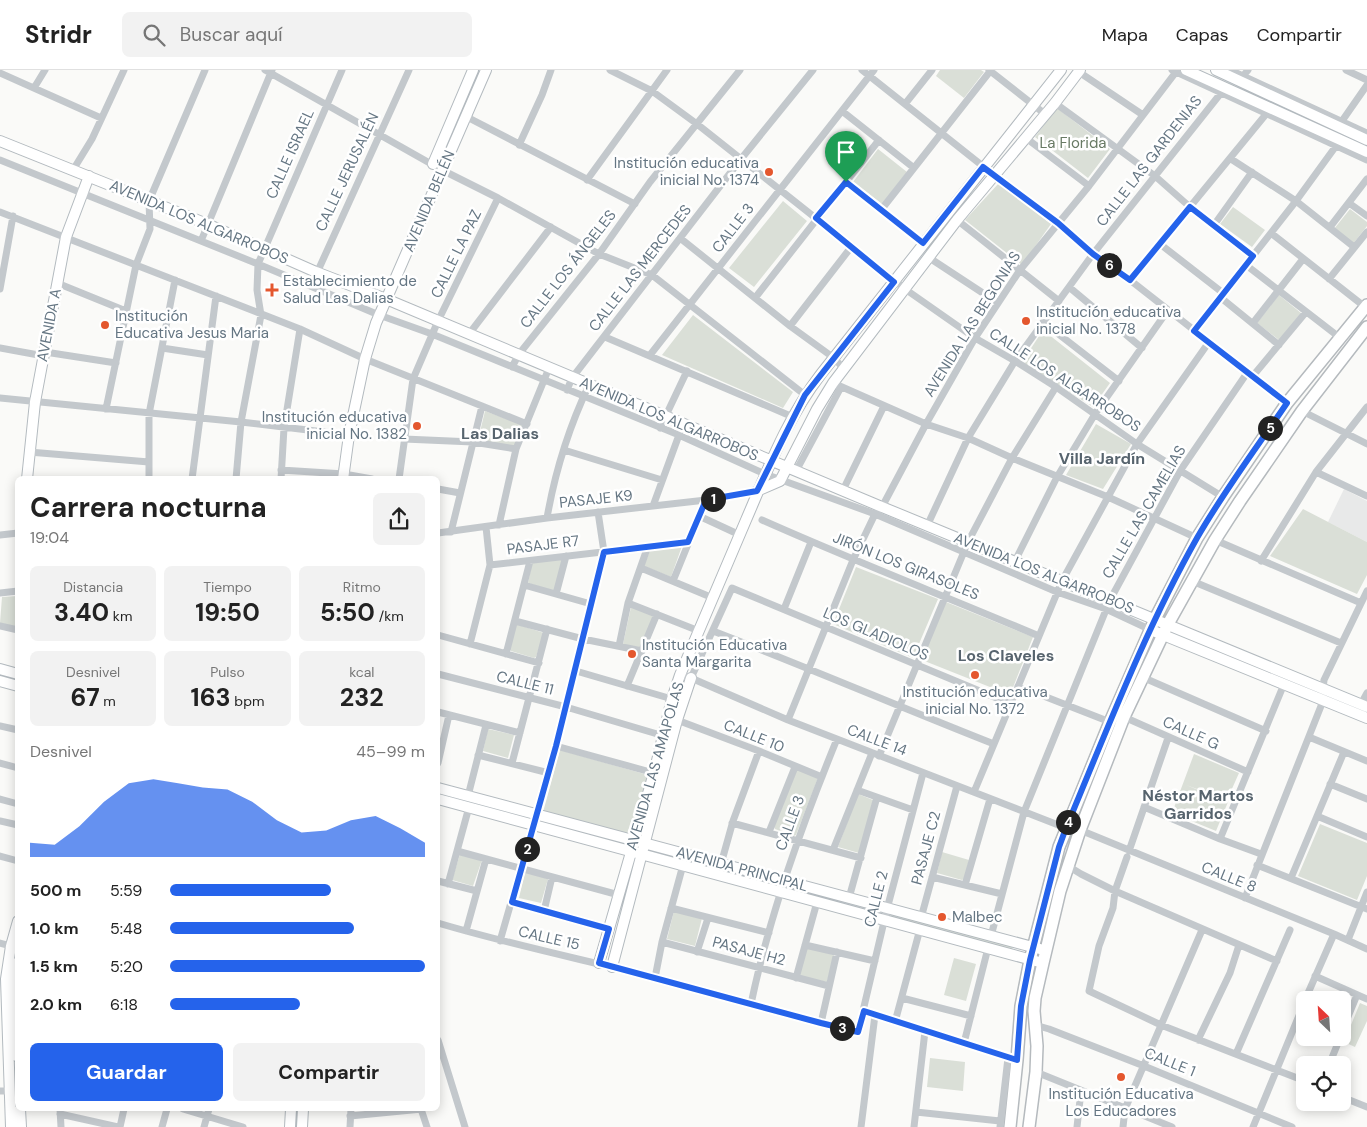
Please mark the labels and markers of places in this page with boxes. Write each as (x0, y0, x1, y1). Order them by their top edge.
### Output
pin (825, 131, 867, 182)
place label: Institución educativa inicial No. 1374 (614, 153, 759, 190)
marker: Institución educativa inicial No. 1374 (763, 166, 775, 178)
pin: 6 (1096, 252, 1122, 278)
place label: Establecimiento de Salud Las Dalias (283, 271, 417, 308)
marker: Establecimiento de Salud Las Dalias (265, 283, 279, 297)
place label: Institución educativa inicial No. 1378 (1036, 302, 1181, 339)
place label: Institución Educativa Jesus Maria (115, 306, 269, 343)
marker: Institución educativa inicial No. 1378 (1020, 315, 1032, 327)
marker: Institución Educativa Jesus Maria (99, 319, 111, 331)
place label: Institución educativa inicial No. 1382 (262, 407, 407, 444)
pin: 5 (1258, 416, 1282, 440)
marker: Institución educativa inicial No. 1382 (411, 420, 423, 432)
pin: 1 (700, 486, 726, 512)
place label: Institución Educativa Santa Margarita (642, 635, 787, 672)
marker: Institución Educativa Santa Margarita (626, 648, 638, 660)
marker: Institución educativa inicial No. 1372 (969, 669, 981, 681)
place label: Institución educativa inicial No. 1372 (902, 682, 1048, 719)
pin: 4 (1056, 810, 1080, 834)
pin: 2 (514, 836, 540, 862)
place label: Malbec (952, 907, 1003, 927)
marker: Malbec (936, 911, 948, 923)
pin: 3 (830, 1016, 854, 1040)
marker: Institución Educativa Los Educadores (1115, 1071, 1127, 1083)
place label: Institución Educativa Los Educadores (1048, 1084, 1194, 1121)

